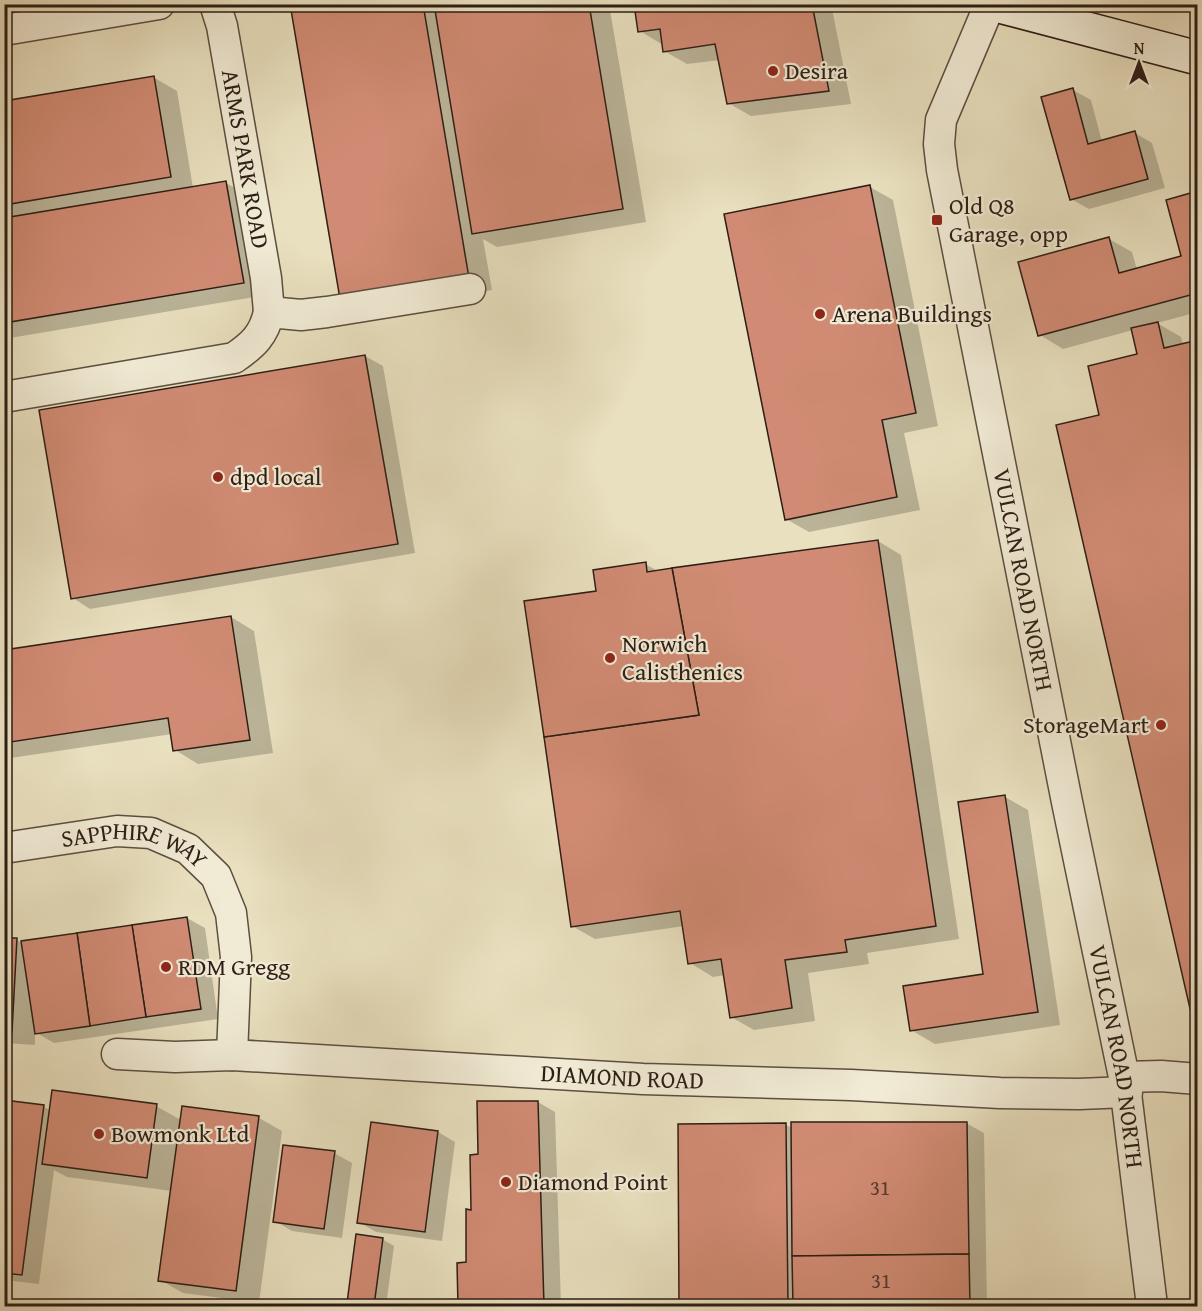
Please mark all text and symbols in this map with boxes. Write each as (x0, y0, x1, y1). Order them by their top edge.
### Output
north arrow (1109, 33, 1169, 93)
text: N (1134, 36, 1145, 60)
place label: Desira (785, 53, 849, 88)
marker: Desira (766, 64, 780, 78)
street label: ARMS PARK ROAD (213, 66, 279, 251)
place label: Old Q8 Garage, opp (949, 188, 1068, 251)
marker: Old Q8 Garage, opp (930, 213, 944, 227)
place label: Arena Buildings (832, 296, 992, 331)
marker: Arena Buildings (813, 307, 827, 321)
place label: dpd local (230, 459, 322, 494)
street label: VULCAN ROAD NORTH (984, 465, 1063, 694)
marker: dpd local (211, 470, 225, 484)
place label: Norwich Calisthenics (622, 626, 743, 689)
marker: Norwich Calisthenics (603, 651, 617, 665)
place label: StorageMart (1023, 707, 1150, 742)
marker: StorageMart (1154, 718, 1168, 732)
street label: SAPPHIRE WAY (59, 813, 216, 876)
street label: VULCAN ROAD NORTH (1080, 942, 1153, 1170)
place label: RDM Gregg (178, 949, 290, 984)
marker: RDM Gregg (159, 960, 173, 974)
street label: DIAMOND ROAD (540, 1055, 704, 1098)
place label: Bowmonk Ltd (111, 1116, 249, 1151)
marker: Bowmonk Ltd (92, 1127, 106, 1141)
place label: Diamond Point (518, 1164, 668, 1199)
house number: 31 (870, 1172, 890, 1203)
marker: Diamond Point (499, 1175, 513, 1189)
house number: 31 (871, 1265, 891, 1296)

